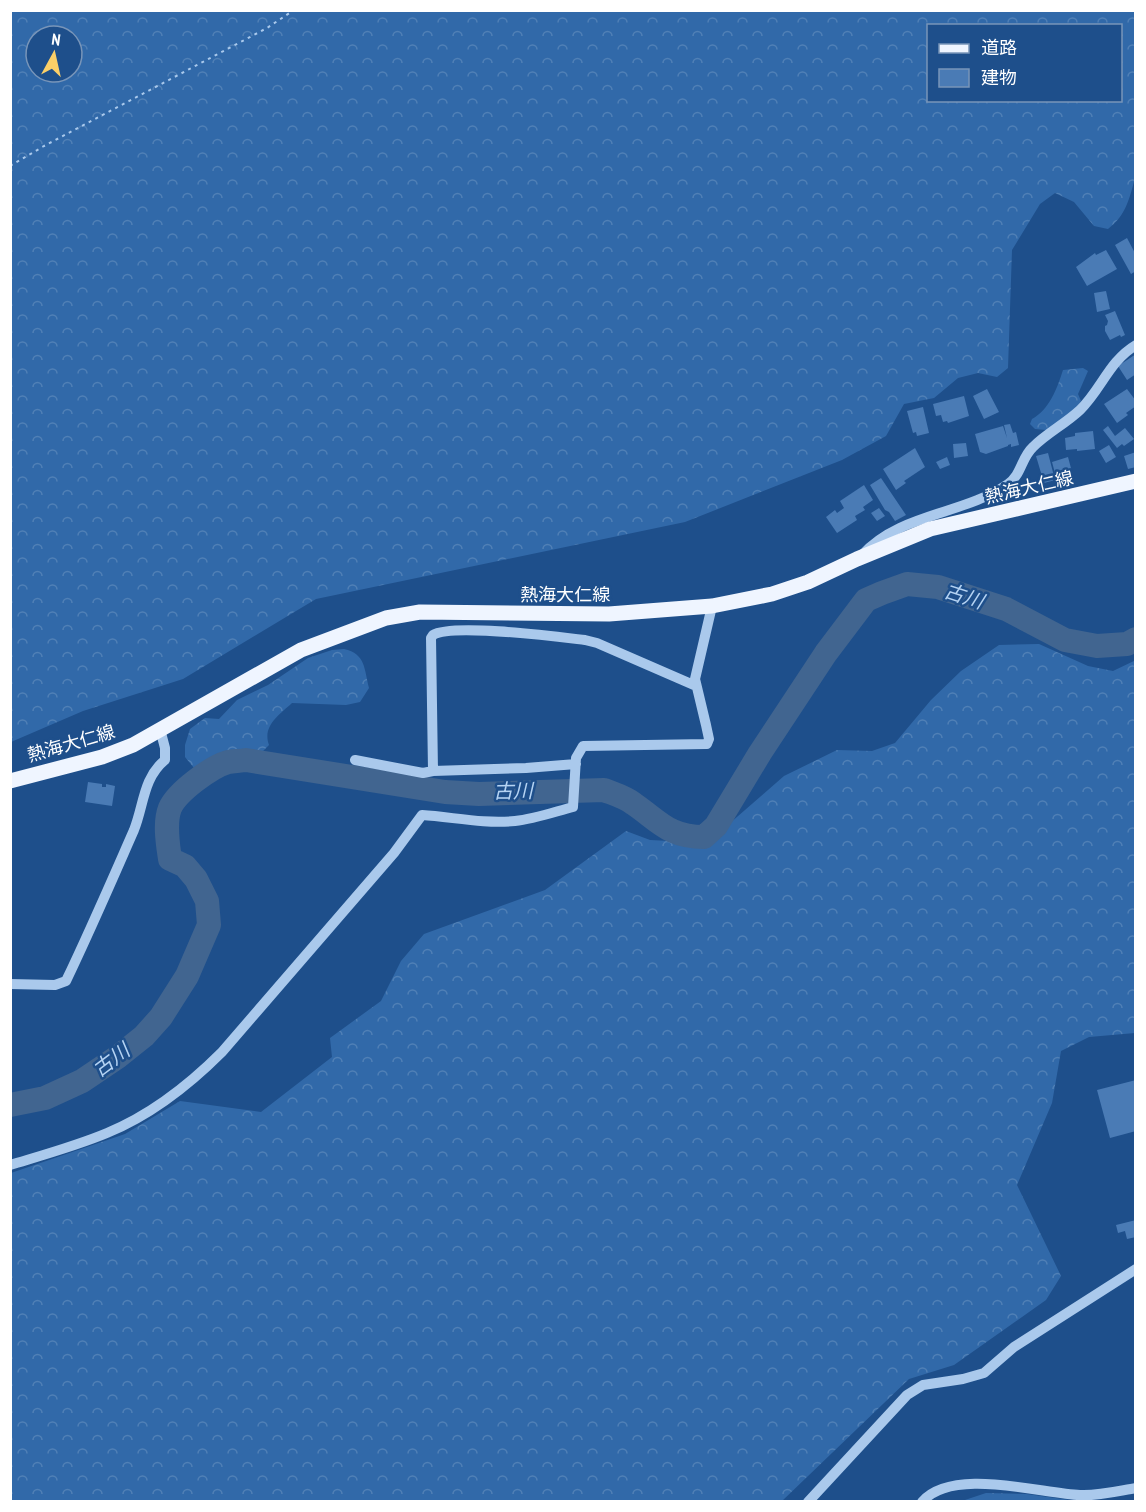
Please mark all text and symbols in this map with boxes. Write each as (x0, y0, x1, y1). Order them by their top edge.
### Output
north arrow (24, 24, 84, 84)
legend (927, 24, 1122, 102)
text: N (50, 29, 62, 50)
text: 道路 (981, 36, 1017, 59)
text: 建物 (981, 66, 1017, 89)
street label: 熱海大仁線 (983, 466, 1075, 508)
water label: 古川 (941, 577, 989, 615)
street label: 熱海大仁線 (520, 583, 610, 606)
street label: 熱海大仁線 (25, 720, 117, 766)
water label: 古川 (493, 778, 535, 804)
water label: 古川 (87, 1036, 136, 1082)

